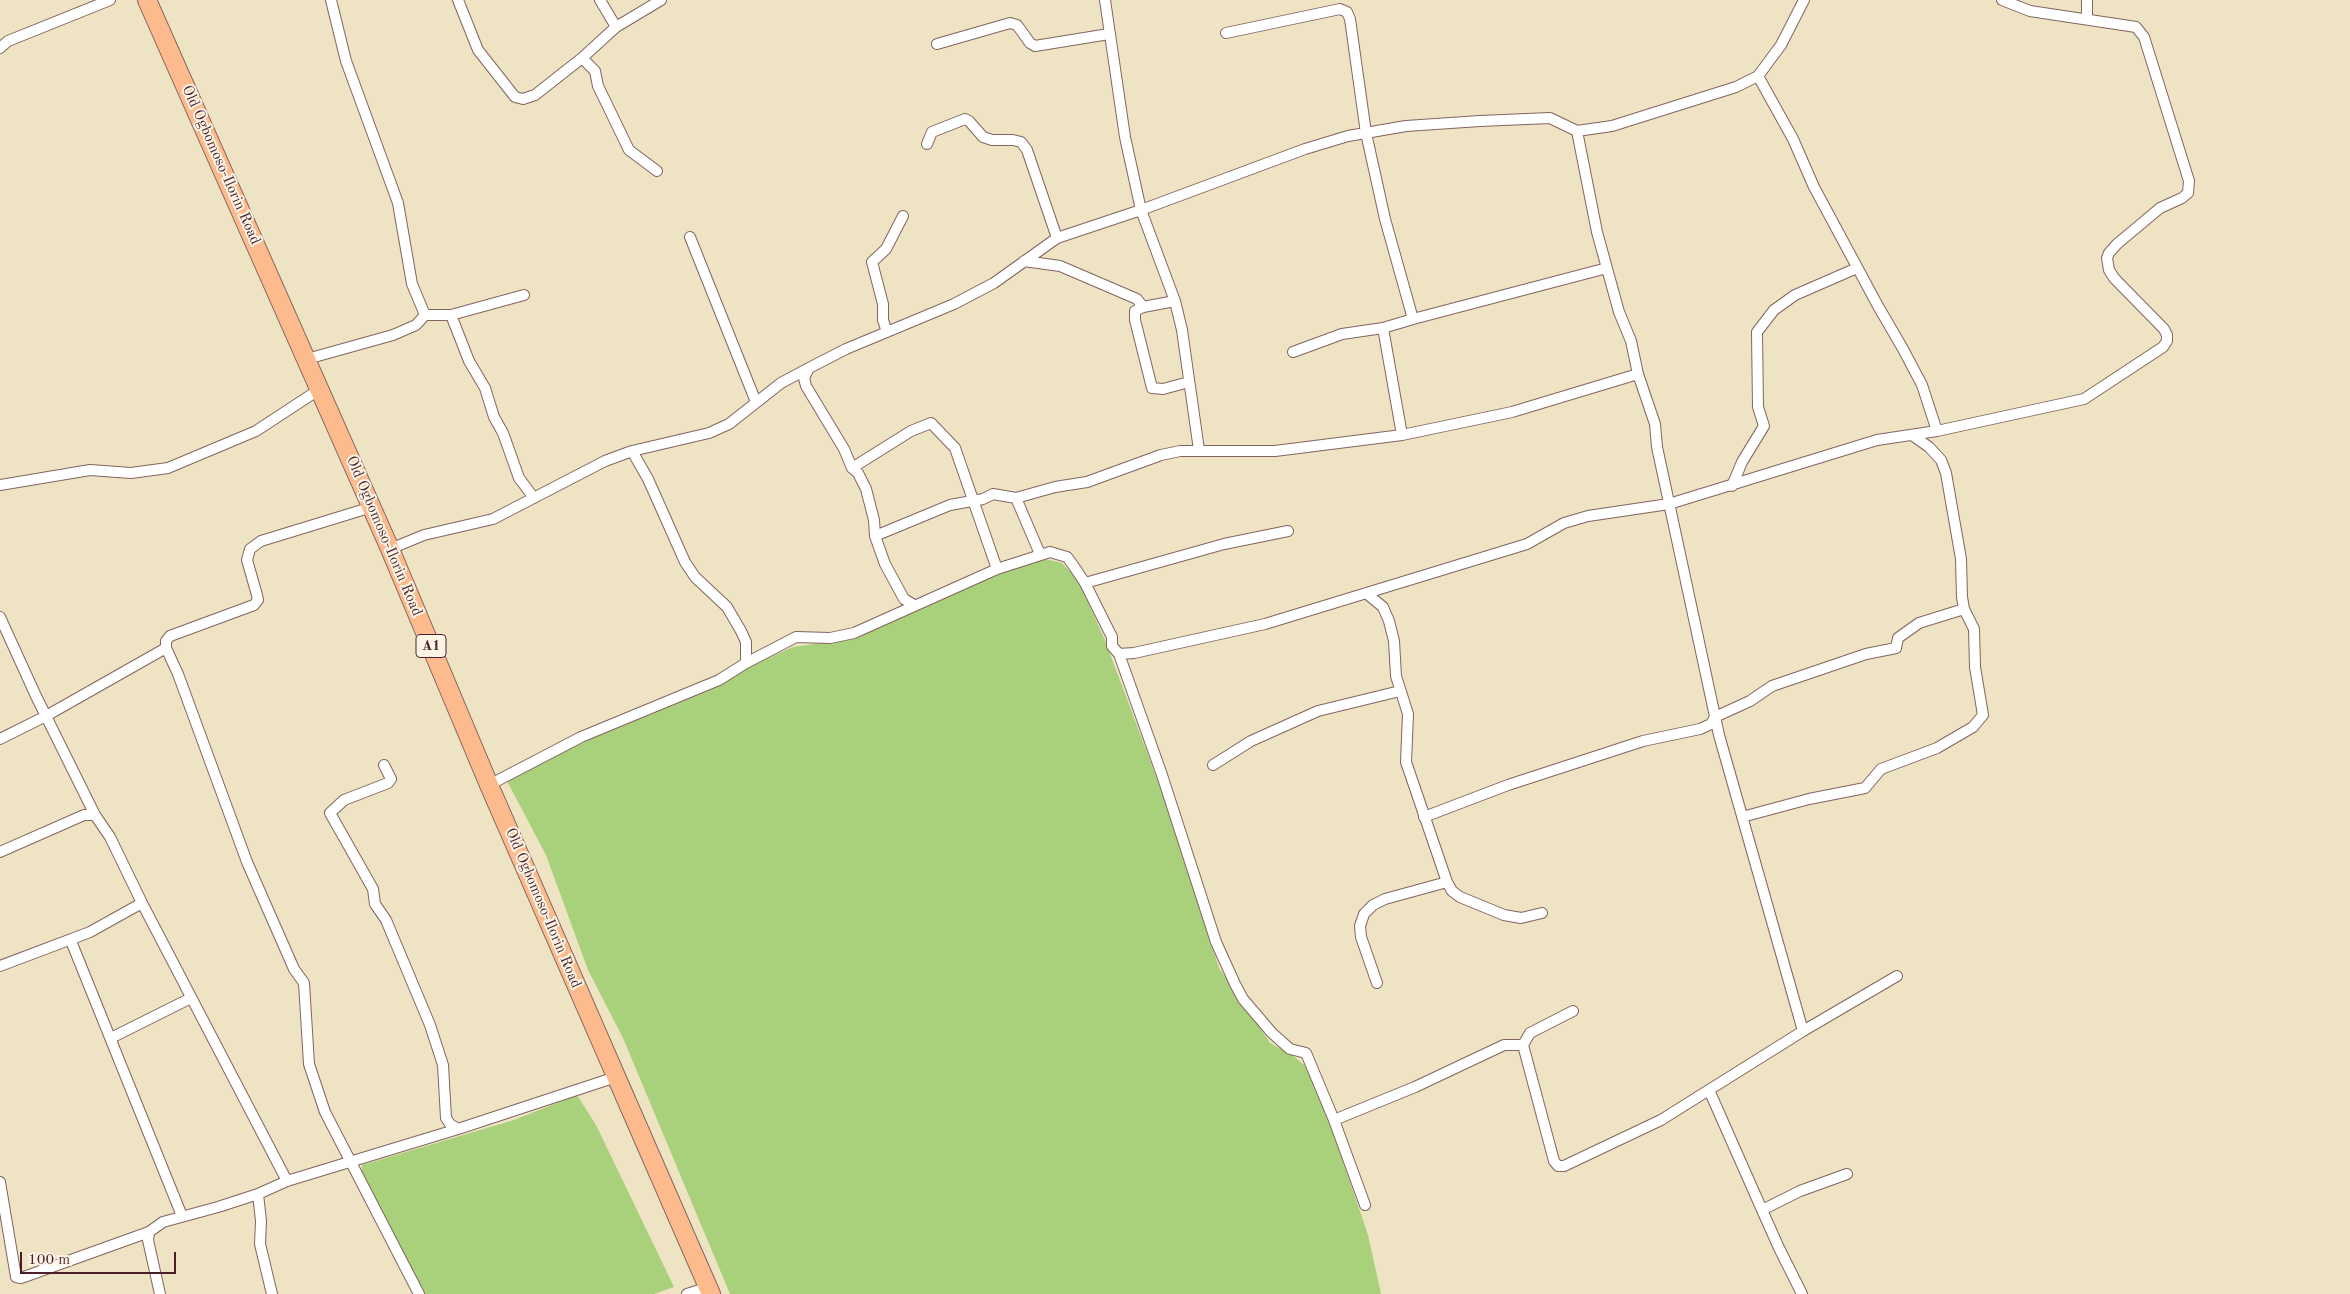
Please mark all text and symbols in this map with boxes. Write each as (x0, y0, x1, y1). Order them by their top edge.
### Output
street label: Old Ogbomoso-Ilorin Road (178, 83, 264, 247)
street label: Old Ogbomoso-Ilorin Road (342, 453, 426, 619)
road number: A1 (416, 634, 446, 658)
street label: Old Ogbomoso-Ilorin Road (501, 825, 585, 991)
scale bar (22, 1242, 179, 1274)
text: 100 m (28, 1253, 70, 1268)

